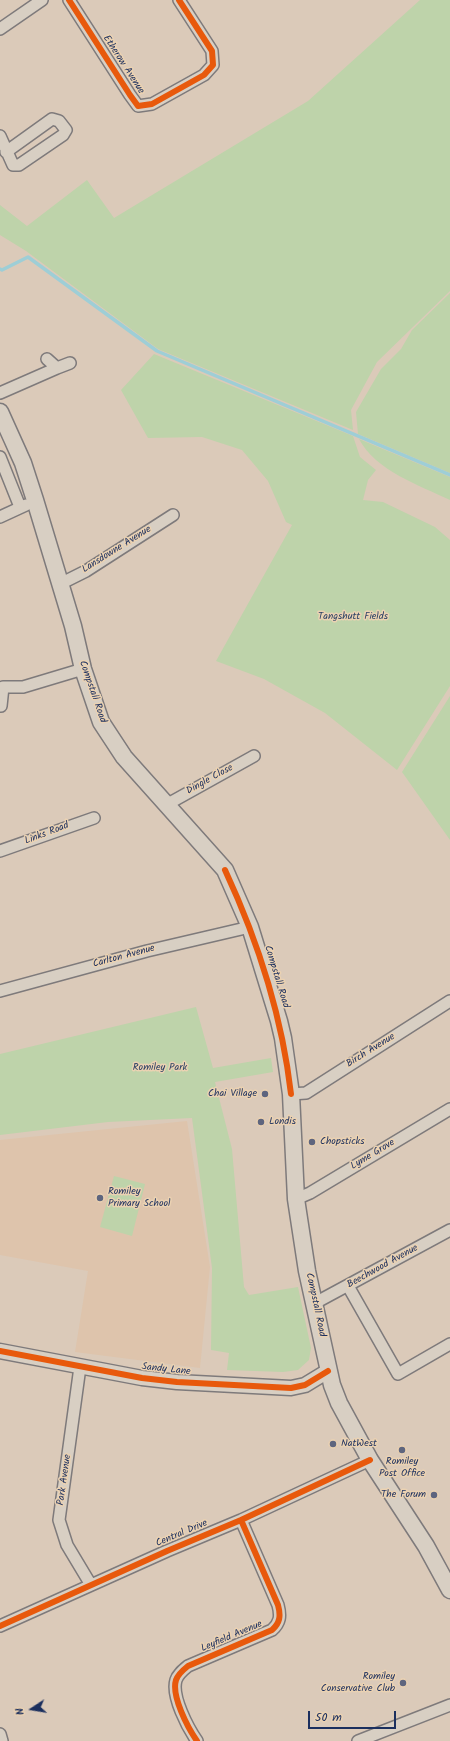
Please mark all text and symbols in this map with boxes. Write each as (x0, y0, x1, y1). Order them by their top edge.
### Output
street label: Etherow Avenue (100, 33, 146, 97)
street label: Lansdowne Avenue (80, 524, 154, 576)
park label: Tangshutt Fields (318, 611, 388, 623)
street label: Compstall Road (76, 659, 108, 725)
street label: Dingle Close (185, 762, 235, 798)
street label: Links Road (23, 820, 71, 848)
street label: Carlton Avenue (92, 943, 156, 971)
street label: Compstall Road (261, 944, 291, 1010)
street label: Birch Avenue (344, 1031, 398, 1071)
park label: Romiley Park (133, 1062, 187, 1074)
place label: Chai Village (208, 1088, 257, 1100)
marker: Chai Village (260, 1089, 270, 1099)
place label: Londis (269, 1116, 296, 1128)
marker: Londis (256, 1117, 266, 1127)
place label: Chopsticks (320, 1136, 365, 1148)
marker: Chopsticks (307, 1137, 317, 1147)
street label: Lyme Grove (349, 1137, 397, 1173)
place label: Romiley Primary School (108, 1186, 170, 1210)
marker: Romiley Primary School (95, 1193, 105, 1203)
street label: Beechwood Avenue (345, 1243, 421, 1291)
street label: Compstall Road (302, 1272, 328, 1338)
street label: Sandy Lane (141, 1361, 191, 1379)
place label: NatWest (341, 1438, 377, 1450)
marker: NatWest (328, 1439, 338, 1449)
marker: Romiley Post Office (397, 1445, 407, 1455)
street label: Park Avenue (55, 1454, 75, 1506)
place label: Romiley Post Office (379, 1456, 425, 1480)
place label: The Forum (381, 1489, 426, 1501)
marker: The Forum (429, 1490, 439, 1500)
street label: Central Drive (154, 1518, 210, 1550)
street label: Leyfield Avenue (200, 1619, 264, 1655)
place label: Romiley Conservative Club (321, 1671, 395, 1694)
marker: Romiley Conservative Club (398, 1678, 408, 1688)
north arrow (12, 1689, 52, 1729)
scale bar (310, 1703, 398, 1729)
text: N (11, 1706, 30, 1717)
text: 50 m (315, 1708, 342, 1727)

